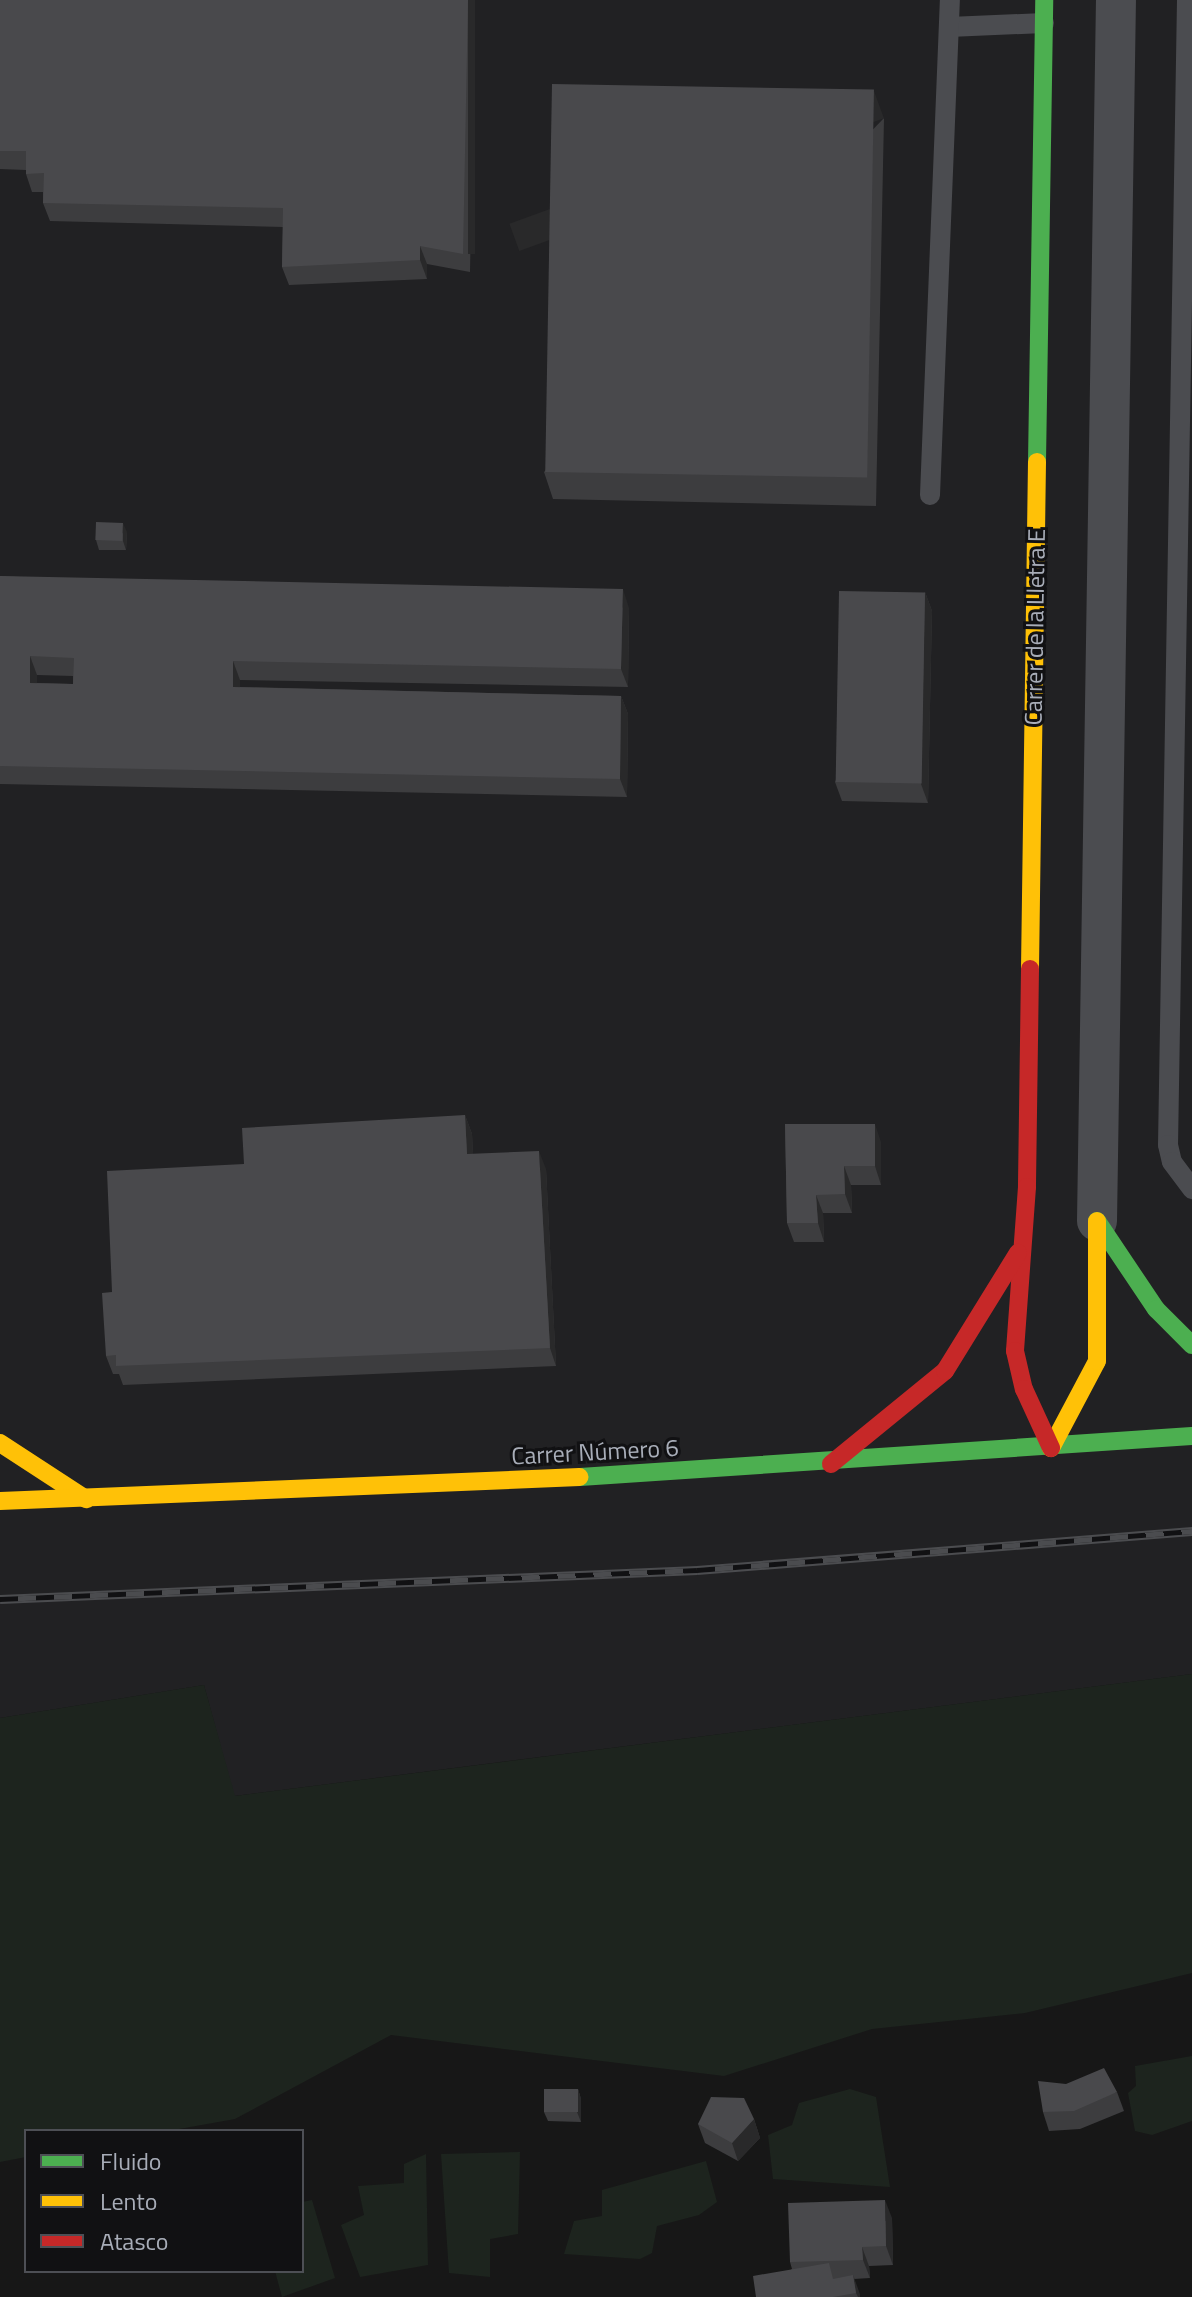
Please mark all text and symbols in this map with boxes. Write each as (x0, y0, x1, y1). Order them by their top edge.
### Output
street label: Carrer de la Lletra E (1019, 529, 1051, 725)
street label: Carrer Número 6 (510, 1433, 680, 1471)
legend (24, 2129, 304, 2273)
text: Fluido (100, 2143, 162, 2179)
text: Lento (100, 2183, 157, 2219)
text: Atasco (100, 2223, 169, 2259)

